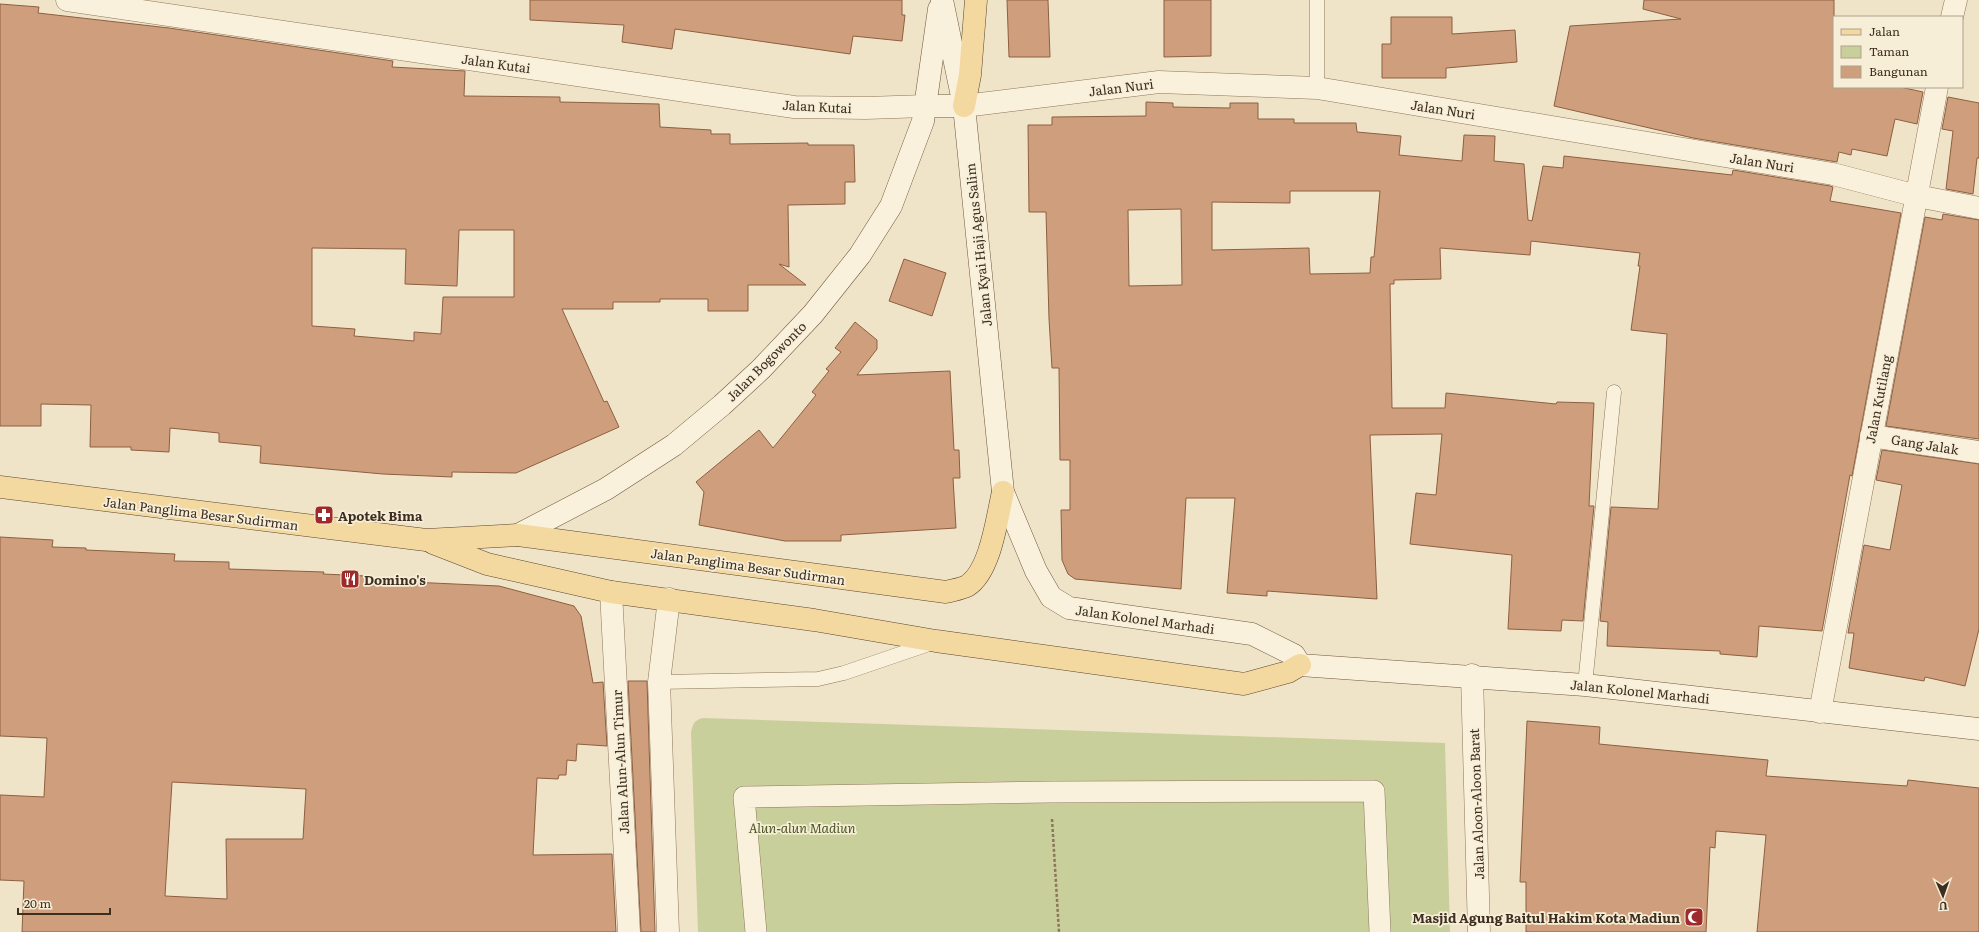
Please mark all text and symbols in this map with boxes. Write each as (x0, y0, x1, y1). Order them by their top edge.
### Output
legend (1833, 16, 1963, 88)
text: Jalan (1869, 22, 1900, 40)
text: Taman (1869, 42, 1909, 60)
street label: Jalan Kutai (460, 49, 532, 77)
text: Bangunan (1869, 62, 1928, 80)
street label: Jalan Nuri (1087, 74, 1155, 100)
street label: Jalan Kutai (782, 95, 853, 117)
street label: Jalan Nuri (1409, 95, 1477, 124)
street label: Jalan Nuri (1728, 148, 1796, 177)
street label: Jalan Kyai Haji Agus Salim (960, 162, 996, 328)
street label: Jalan Bogowonto (722, 316, 811, 405)
street label: Jalan Kutilang (1860, 352, 1896, 445)
street label: Gang Jalak (1890, 429, 1961, 459)
street label: Jalan Panglima Besar Sudirman (102, 492, 300, 534)
pharmacy icon: Apotek Bima (313, 504, 335, 526)
place label: Apotek Bima (338, 506, 423, 525)
street label: Jalan Panglima Besar Sudirman (649, 543, 847, 589)
restaurant icon: Domino's (339, 568, 361, 590)
place label: Domino's (364, 570, 426, 589)
street label: Jalan Kolonel Marhadi (1074, 600, 1216, 638)
street label: Jalan Kolonel Marhadi (1569, 674, 1711, 708)
street label: Jalan Alun-Alun Timur (607, 688, 633, 835)
street label: Jalan Aloon-Aloon Barat (1464, 727, 1488, 880)
park label: Alun-alun Madiun (748, 818, 856, 837)
north arrow (1923, 876, 1963, 916)
scale bar (18, 890, 110, 916)
text: 20 m (24, 894, 51, 912)
text: U (1938, 899, 1948, 915)
mosque icon: Masjid Agung Baitul Hakim Kota Madiun (1683, 906, 1705, 928)
place label: Masjid Agung Baitul Hakim Kota Madiun (1412, 908, 1680, 927)

